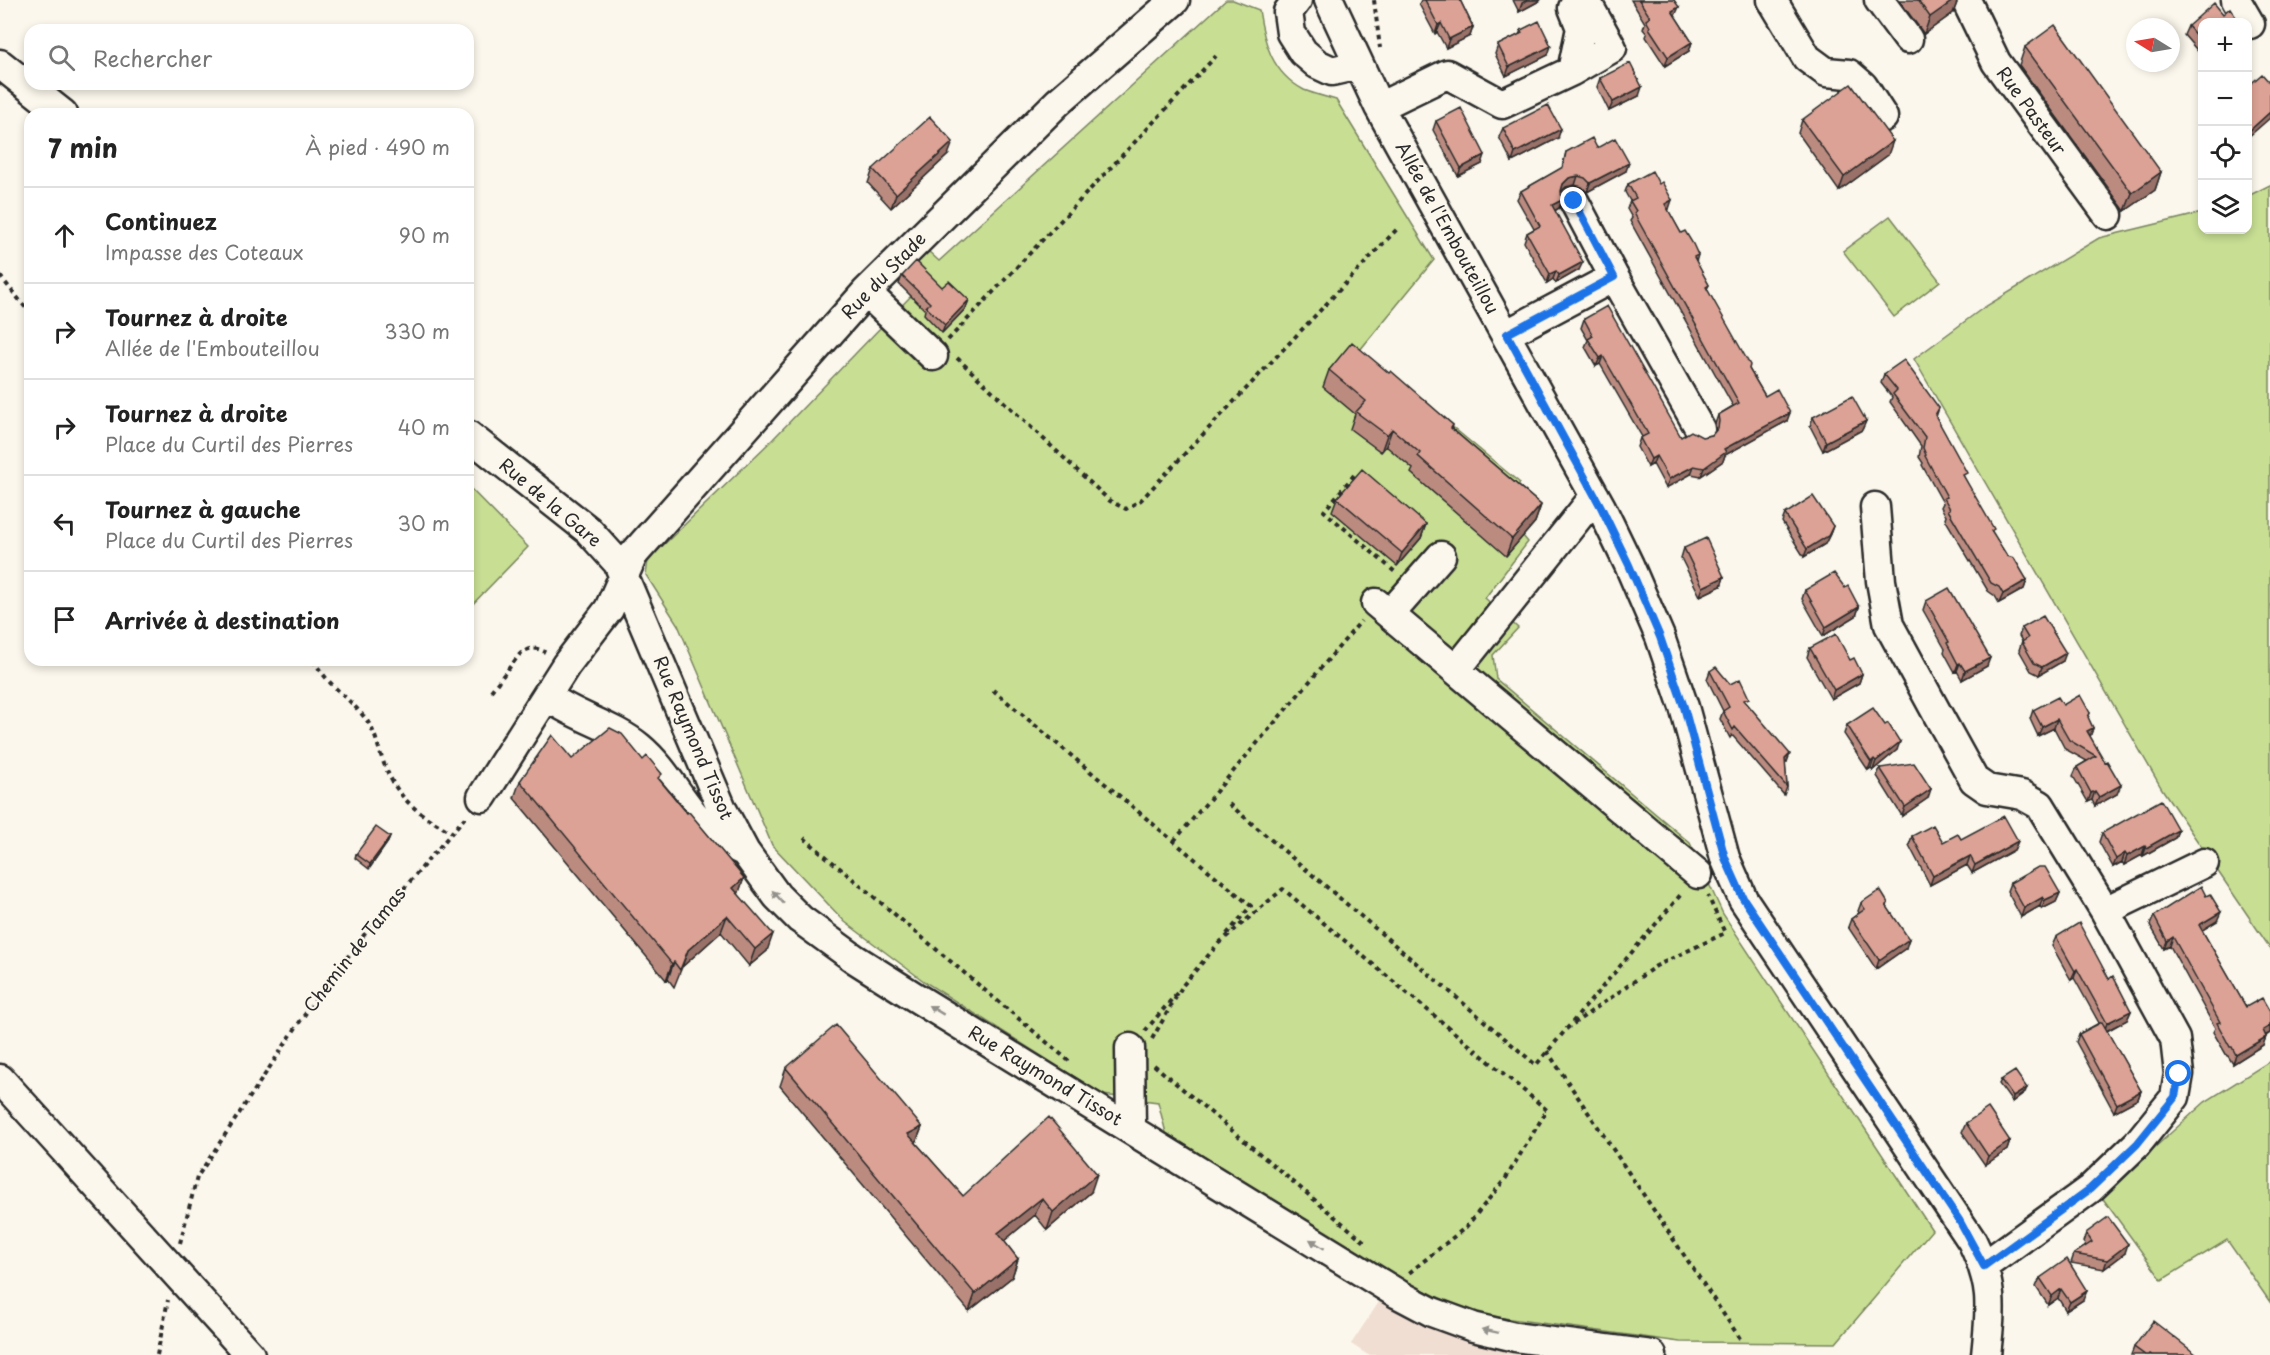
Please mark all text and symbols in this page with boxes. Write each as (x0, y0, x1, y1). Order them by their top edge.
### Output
north arrow (2126, 18, 2180, 72)
map controls (2198, 18, 2252, 234)
button: + (2198, 18, 2252, 72)
search box (24, 24, 474, 90)
icon: search (45, 41, 78, 74)
text: Rechercher (93, 41, 212, 74)
street label: Rue Pasteur (1991, 60, 2074, 160)
button: − (2198, 72, 2252, 126)
button: locate (2198, 126, 2252, 180)
text: 7 min (48, 128, 118, 167)
text: À pied · 490 m (305, 132, 450, 162)
street label: Allée de l'Embouteillou (1390, 136, 1507, 318)
button: layers (2198, 180, 2252, 234)
route end (1560, 187, 1586, 213)
text: Continuez (105, 204, 217, 237)
icon: ahead (48, 219, 81, 252)
text: 90 m (399, 220, 450, 250)
street label: Rue du Stade (834, 225, 932, 325)
text: Impasse des Coteaux (105, 237, 304, 267)
text: Tournez à droite (105, 300, 288, 333)
icon: right (48, 315, 81, 348)
text: 330 m (384, 316, 450, 346)
text: Allée de l'Embouteillou (105, 333, 320, 363)
text: Tournez à droite (105, 396, 288, 429)
icon: right (48, 411, 81, 444)
text: 40 m (398, 412, 450, 442)
text: Place du Curtil des Pierres (105, 429, 353, 459)
street label: Rue de la Gare (494, 451, 608, 553)
text: Tournez à gauche (105, 492, 301, 525)
icon: left (48, 507, 81, 540)
text: 30 m (397, 508, 450, 538)
text: Place du Curtil des Pierres (105, 525, 353, 555)
icon: arrive (48, 603, 81, 636)
text: Arrivée à destination (105, 603, 339, 636)
street label: Rue Raymond Tissot (648, 651, 741, 824)
street label: Chemin de Tamas (296, 881, 411, 1017)
one-way arrow (772, 889, 785, 905)
one-way arrow (928, 1004, 944, 1015)
street label: Rue Raymond Tissot (964, 1018, 1128, 1132)
route start (2165, 1060, 2191, 1086)
one-way arrow (1309, 1238, 1325, 1249)
one-way arrow (1480, 1326, 1499, 1335)

